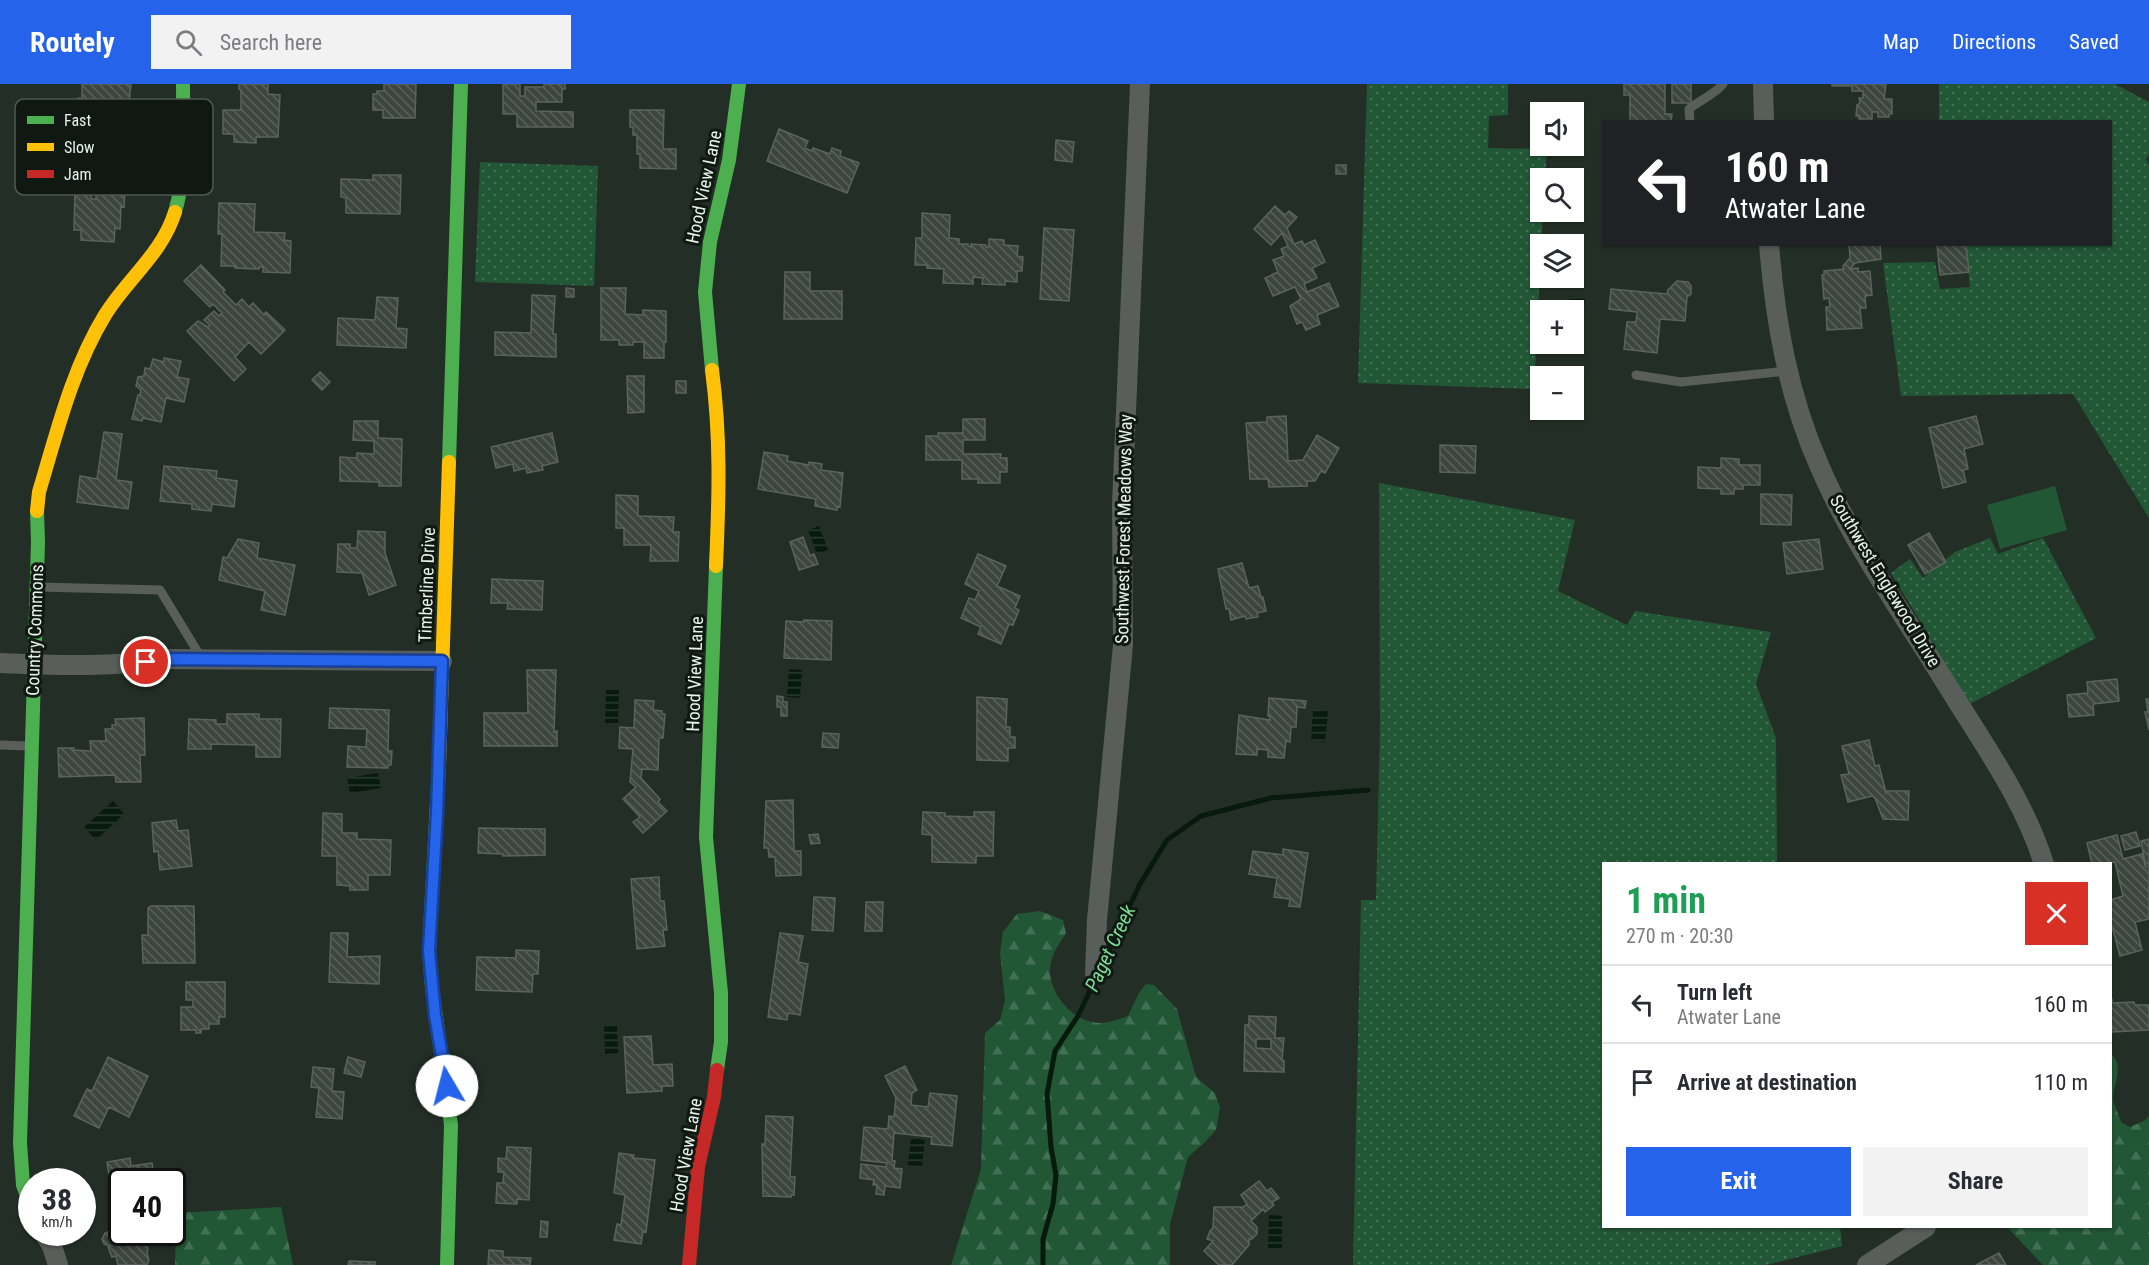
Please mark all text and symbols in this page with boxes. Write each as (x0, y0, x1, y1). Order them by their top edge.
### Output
search box (151, 15, 571, 69)
text: Routely (30, 26, 115, 59)
icon: search (172, 26, 205, 59)
text: Search here (220, 30, 322, 55)
text: Map (1883, 30, 1919, 54)
text: Directions (1952, 30, 2036, 54)
text: Saved (2069, 30, 2119, 54)
legend (15, 99, 213, 195)
map controls (1530, 102, 1584, 420)
button: sound (1530, 102, 1584, 156)
text: Fast (64, 111, 91, 130)
street label: Hood View Lane (681, 128, 726, 245)
text: Slow (64, 138, 94, 157)
text: 160 m (1725, 143, 1830, 192)
icon: left (1626, 144, 1704, 222)
text: Jam (64, 165, 91, 184)
button: search (1530, 168, 1584, 222)
text: Atwater Lane (1725, 193, 1865, 225)
button: layers (1530, 234, 1584, 288)
button: + (1530, 300, 1584, 354)
button: − (1530, 366, 1584, 420)
street label: Southwest Forest Meadows Way (1111, 413, 1136, 644)
street label: Southwest Englewood Drive (1826, 491, 1945, 670)
street label: Timberline Drive (414, 527, 439, 643)
street label: Country Commons (22, 564, 47, 696)
street label: Hood View Lane (682, 616, 707, 732)
pin (120, 636, 171, 687)
icon: arrive (129, 645, 162, 678)
text: 1 min (1626, 880, 1706, 922)
button: close (2025, 882, 2088, 945)
water label: Paget Creek (1080, 900, 1141, 995)
text: 270 m · 20:30 (1626, 924, 1733, 948)
text: Turn left (1677, 980, 1752, 1005)
icon: left (1626, 988, 1659, 1021)
text: 160 m (2034, 992, 2088, 1017)
text: Atwater Lane (1677, 1005, 1781, 1029)
position arrow (415, 1054, 479, 1118)
icon: arrive (1626, 1066, 1659, 1099)
text: Arrive at destination (1677, 1070, 1857, 1095)
text: 110 m (2034, 1070, 2088, 1095)
street label: Hood View Lane (665, 1096, 706, 1213)
button: Exit (1626, 1147, 1851, 1216)
button: Share (1863, 1147, 2088, 1216)
speed limit sign: 40 (108, 1168, 186, 1246)
text: 38 (42, 1182, 72, 1217)
text: km/h (42, 1213, 72, 1231)

